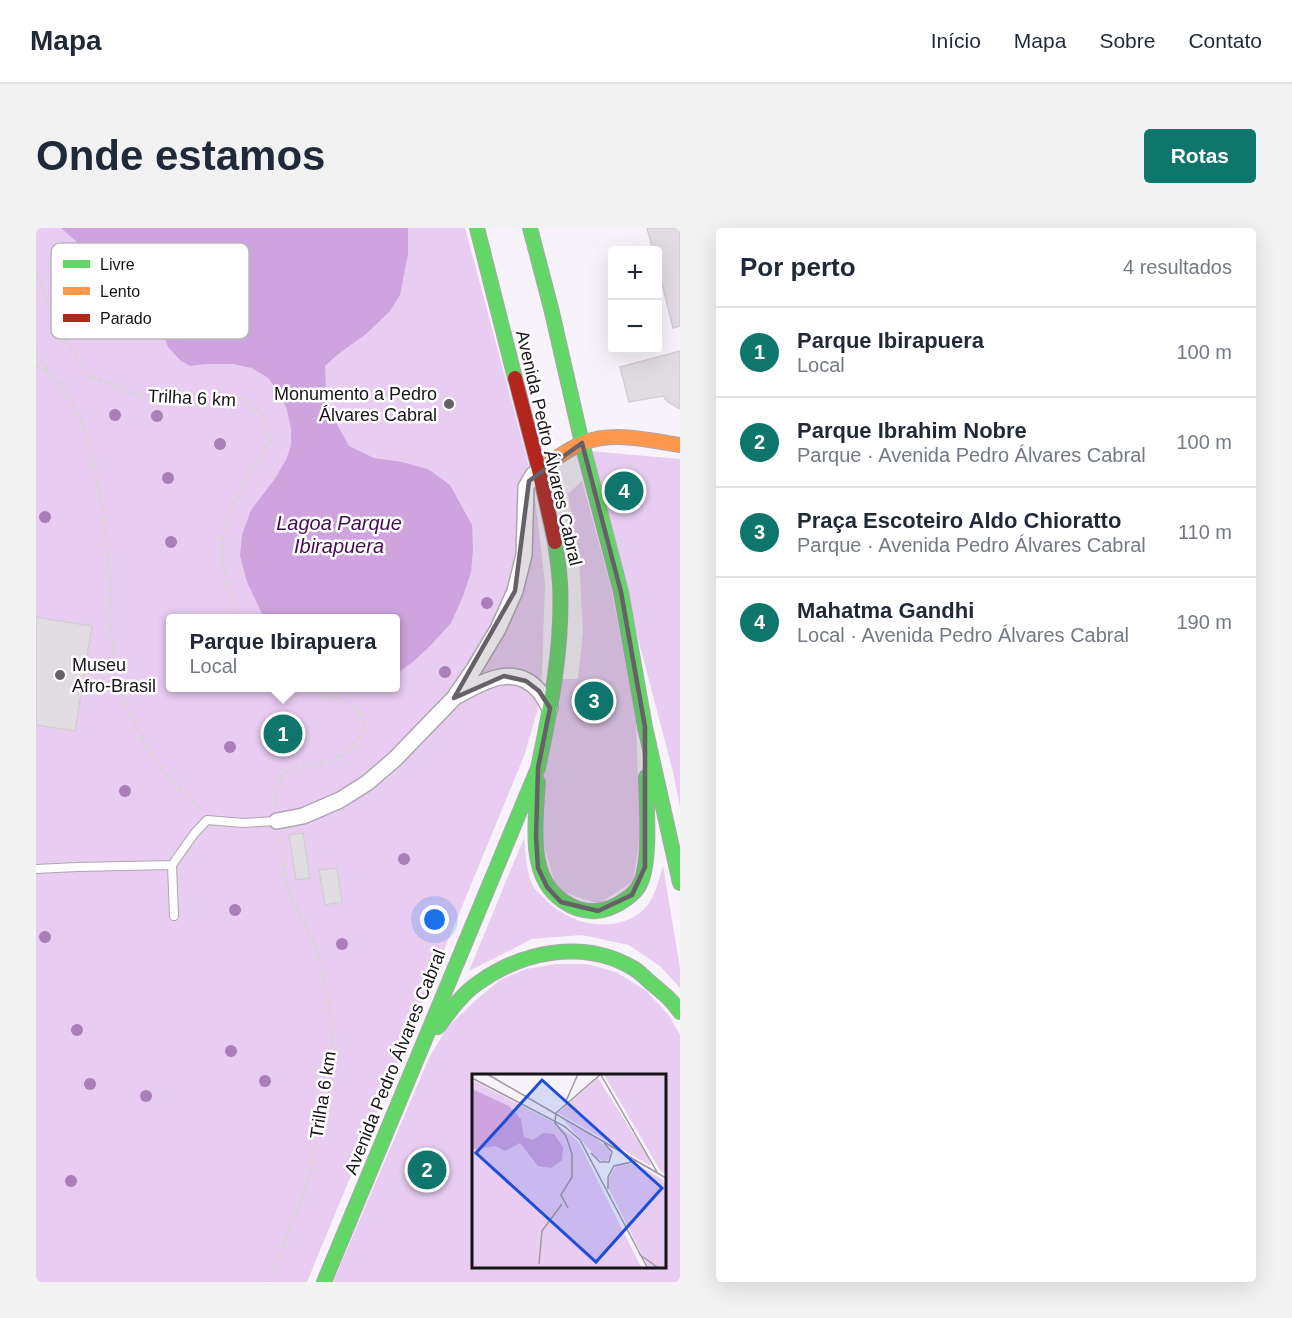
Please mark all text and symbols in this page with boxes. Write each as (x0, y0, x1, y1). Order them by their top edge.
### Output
text: Mapa (30, 25, 102, 56)
text: Início (931, 29, 981, 52)
text: Mapa (1014, 29, 1066, 52)
text: Sobre (1099, 29, 1155, 52)
text: Contato (1188, 29, 1262, 52)
button: Rotas (1144, 129, 1256, 183)
text: Onde estamos (36, 132, 325, 179)
legend (51, 243, 249, 339)
map controls (608, 246, 662, 354)
button: + (608, 246, 662, 300)
text: Por perto (740, 252, 856, 282)
text: Livre (100, 256, 135, 273)
text: 4 resultados (1123, 256, 1232, 278)
text: Lento (100, 283, 140, 300)
button: − (608, 300, 662, 354)
text: Parado (100, 310, 152, 327)
street label: Avenida Pedro Álvares Cabral (512, 328, 586, 568)
text: Parque Ibirapuera (797, 328, 984, 353)
text: 1 (754, 341, 765, 363)
text: 100 m (1176, 341, 1232, 363)
text: Local (797, 354, 845, 376)
place label: Monumento a Pedro Álvares Cabral (274, 384, 437, 425)
street label: Trilha 6 km (147, 386, 237, 410)
marker: Monumento a Pedro Álvares Cabral (442, 397, 456, 411)
text: Parque Ibrahim Nobre (797, 418, 1027, 443)
text: 2 (754, 431, 765, 453)
text: 100 m (1176, 431, 1232, 453)
text: Parque · Avenida Pedro Álvares Cabral (797, 444, 1146, 466)
pin: 4 (604, 468, 644, 514)
text: Praça Escoteiro Aldo Chioratto (797, 508, 1121, 533)
water label: Lagoa Parque Ibirapuera (276, 512, 402, 557)
text: 3 (754, 521, 765, 543)
text: 110 m (1178, 521, 1232, 543)
text: Parque · Avenida Pedro Álvares Cabral (797, 534, 1146, 556)
text: Mahatma Gandhi (797, 598, 974, 623)
text: 4 (754, 611, 765, 633)
text: 190 m (1176, 611, 1232, 633)
popup (166, 614, 400, 692)
text: Local · Avenida Pedro Álvares Cabral (797, 624, 1129, 646)
text: Parque Ibirapuera (189, 629, 377, 654)
place label: Museu Afro-Brasil (72, 655, 156, 696)
text: Local (189, 655, 237, 677)
marker: Museu Afro-Brasil (53, 668, 67, 682)
pin: 3 (574, 678, 614, 724)
pin: 1 (264, 712, 302, 756)
your location (420, 905, 449, 934)
street label: Avenida Pedro Álvares Cabral (341, 947, 449, 1177)
street label: Trilha 6 km (306, 1050, 340, 1140)
inset map (472, 1074, 665, 1267)
pin: 2 (408, 1148, 446, 1192)

